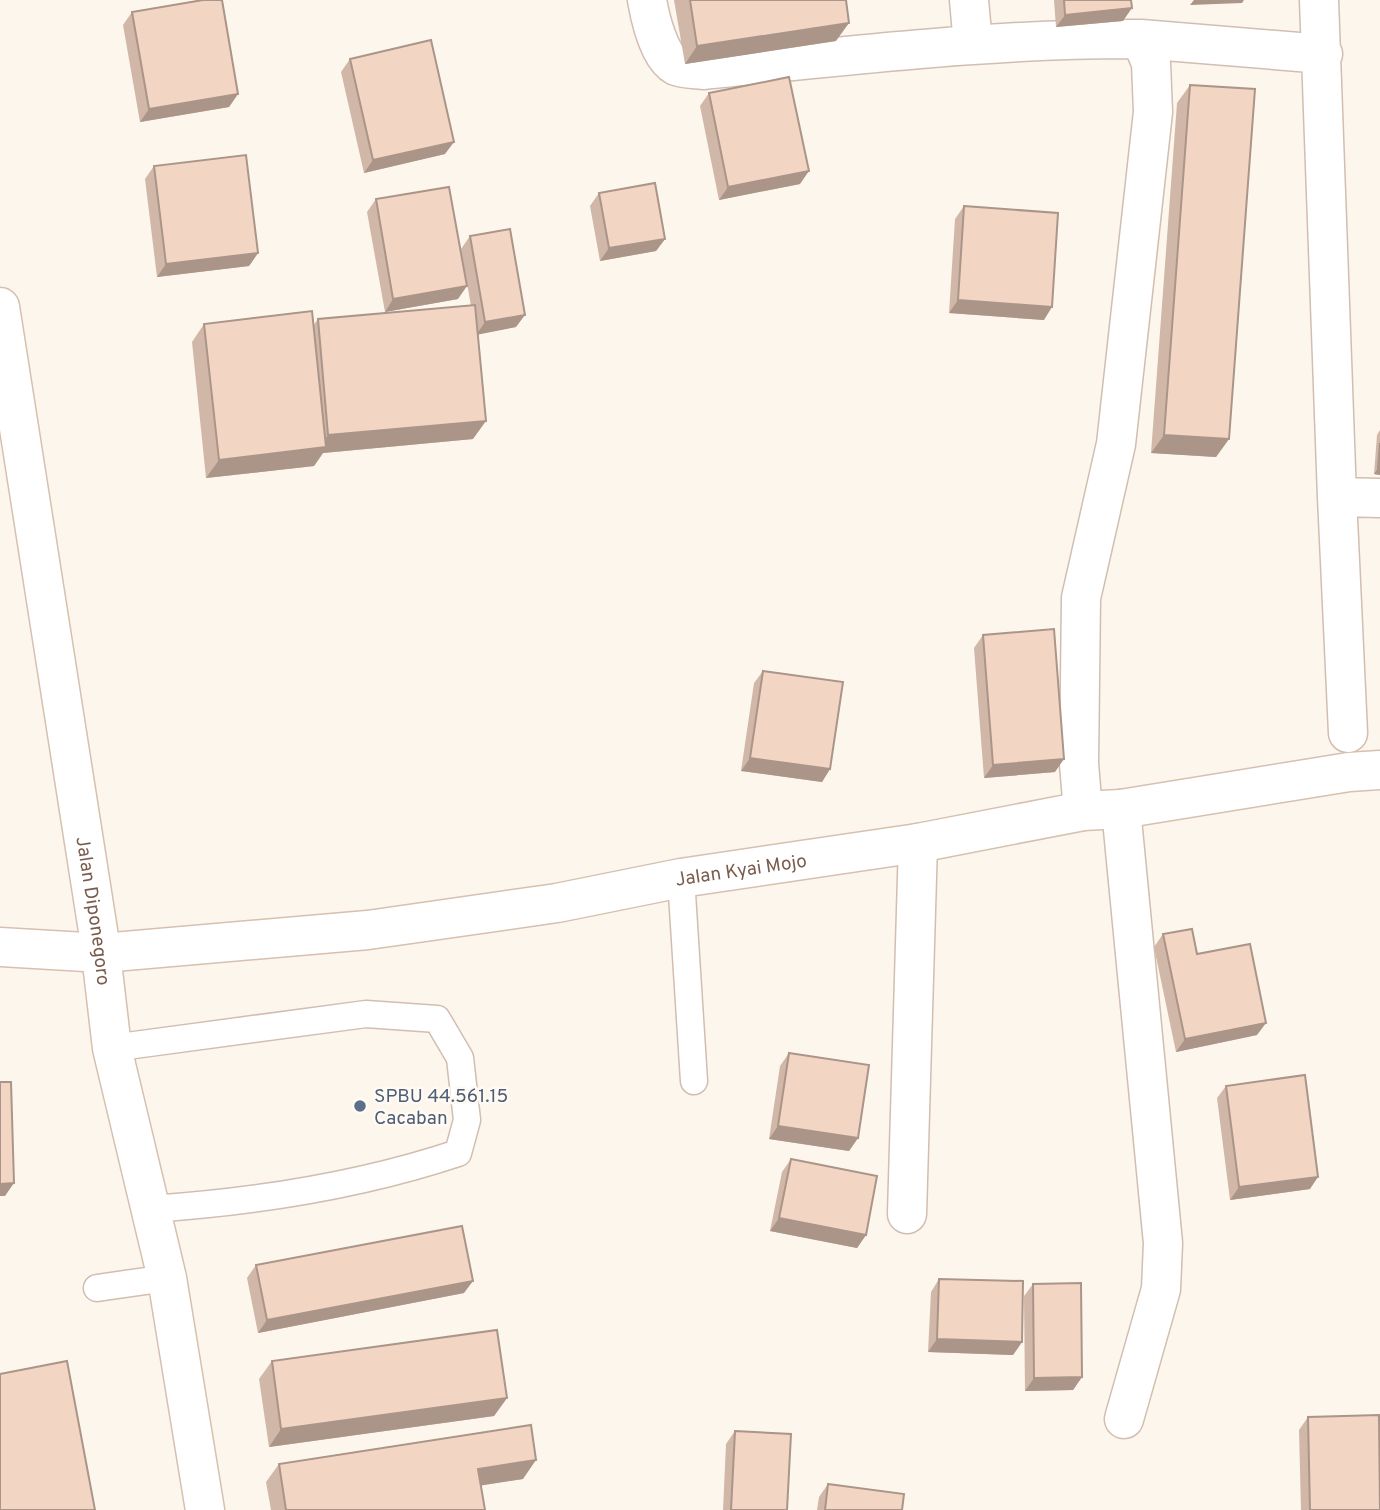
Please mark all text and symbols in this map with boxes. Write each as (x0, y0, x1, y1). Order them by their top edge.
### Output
street label: Jalan Diponegoro (69, 835, 115, 987)
street label: Jalan Kyai Mojo (673, 850, 809, 893)
place label: SPBU 44.561.15 Cacaban (374, 1085, 508, 1131)
marker: SPBU 44.561.15 Cacaban (352, 1098, 368, 1114)

